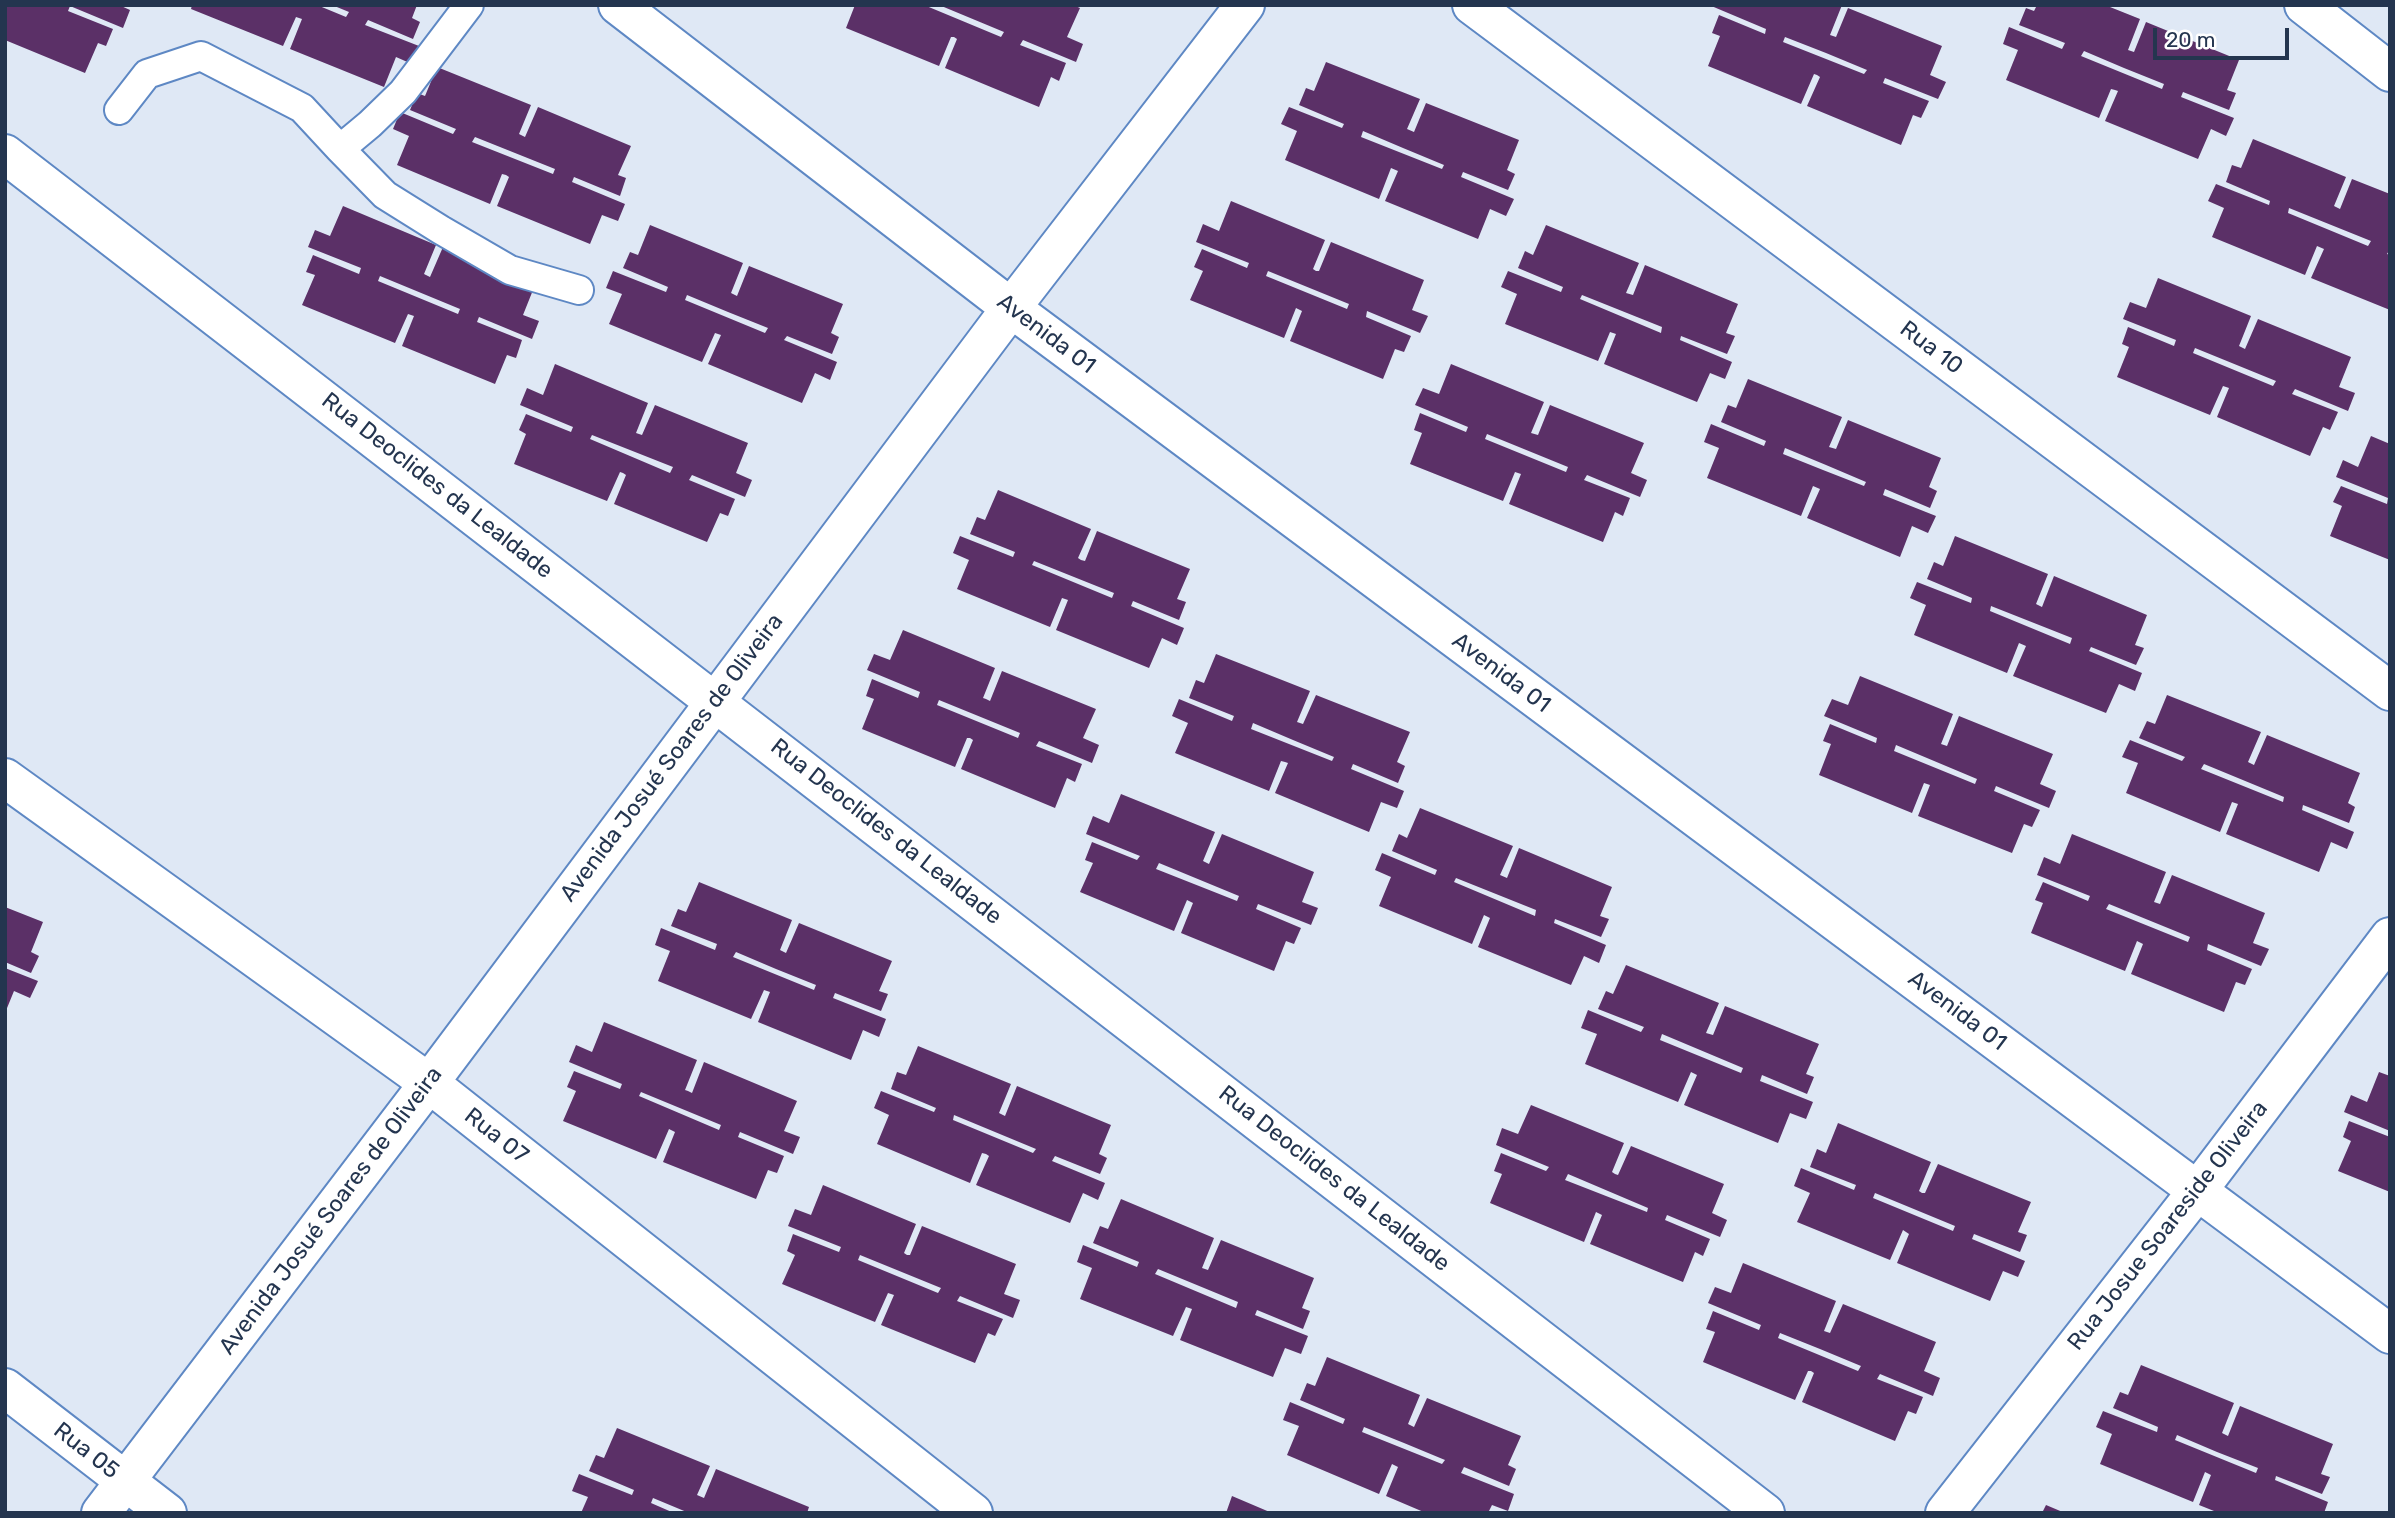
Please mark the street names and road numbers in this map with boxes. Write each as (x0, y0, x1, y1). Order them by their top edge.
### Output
street label: Avenida 01 (991, 288, 1101, 380)
street label: Rua 10 (1894, 315, 1968, 381)
street label: Rua Deoclides da Lealdade (316, 387, 558, 585)
street label: Avenida Josué Soares de Oliveira (555, 609, 789, 907)
street label: Avenida 01 (1446, 627, 1556, 719)
street label: Rua Deoclides da Lealdade (765, 733, 1007, 931)
street label: Avenida 01 (1902, 965, 2012, 1057)
street label: Avenida Josué Soares de Oliveira (214, 1062, 448, 1360)
street label: Rua Deoclides da Lealdade (1213, 1080, 1455, 1278)
street label: Rua Josue Soareside Oliveira (2062, 1096, 2274, 1356)
street label: Rua 07 (458, 1102, 534, 1170)
street label: Rua 05 (48, 1417, 124, 1485)

